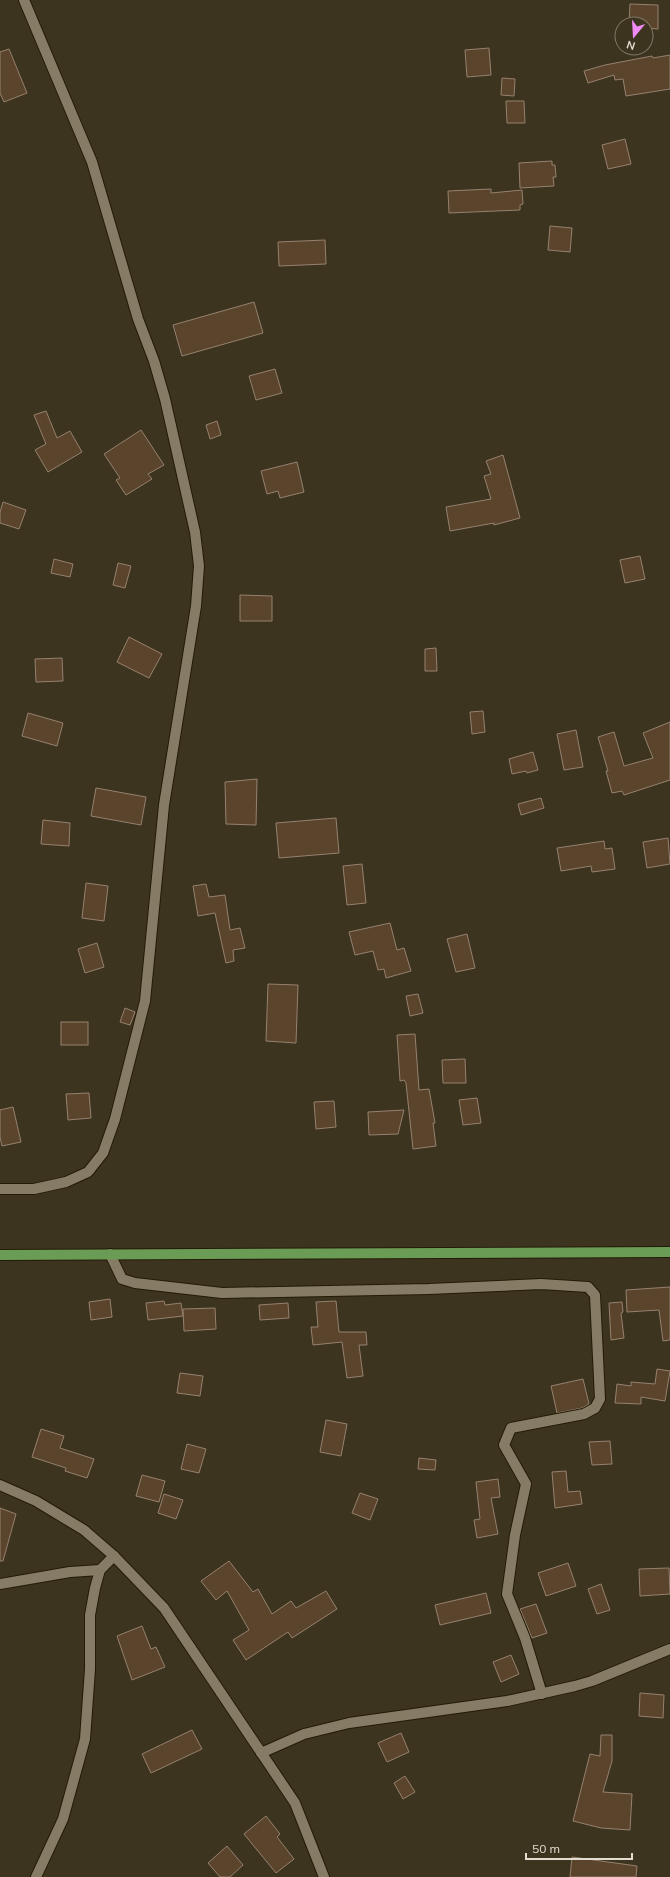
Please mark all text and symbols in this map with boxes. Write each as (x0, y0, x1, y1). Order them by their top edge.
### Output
north arrow (614, 16, 654, 56)
text: N (625, 38, 637, 53)
scale bar (526, 1835, 632, 1861)
text: 50 m (532, 1841, 560, 1856)

